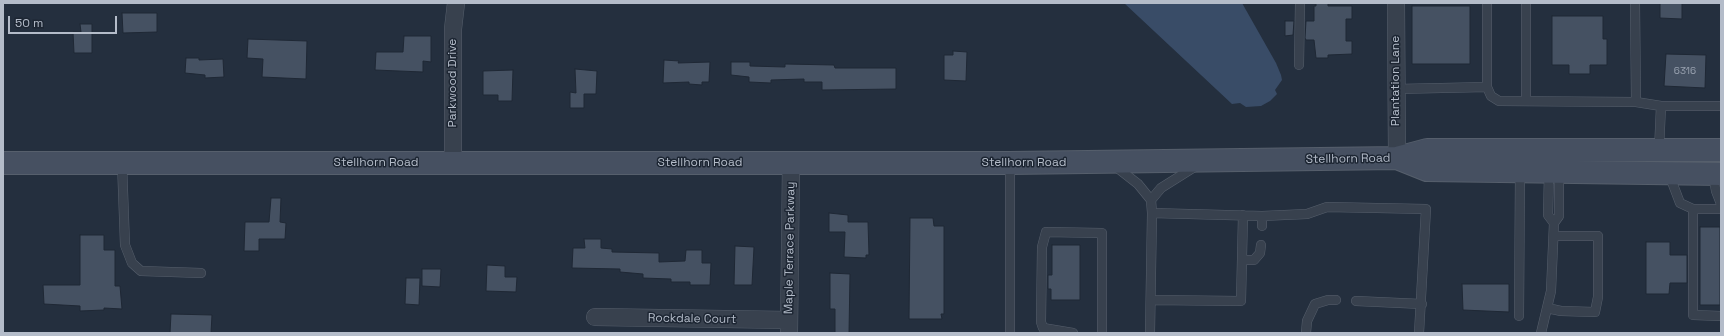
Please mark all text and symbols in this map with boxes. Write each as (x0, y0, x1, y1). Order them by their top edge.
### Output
scale bar (10, 8, 119, 34)
text: 50 m (15, 15, 43, 31)
street label: Plantation Lane (1389, 36, 1403, 126)
street label: Parkwood Drive (446, 39, 460, 127)
house number: 6316 (1674, 65, 1696, 77)
street label: Stellhorn Road (1305, 151, 1391, 167)
street label: Stellhorn Road (334, 156, 418, 170)
street label: Stellhorn Road (658, 156, 742, 170)
street label: Stellhorn Road (982, 156, 1066, 170)
street label: Maple Terrace Parkway (782, 182, 798, 314)
street label: Rockdale Court (648, 311, 736, 327)

